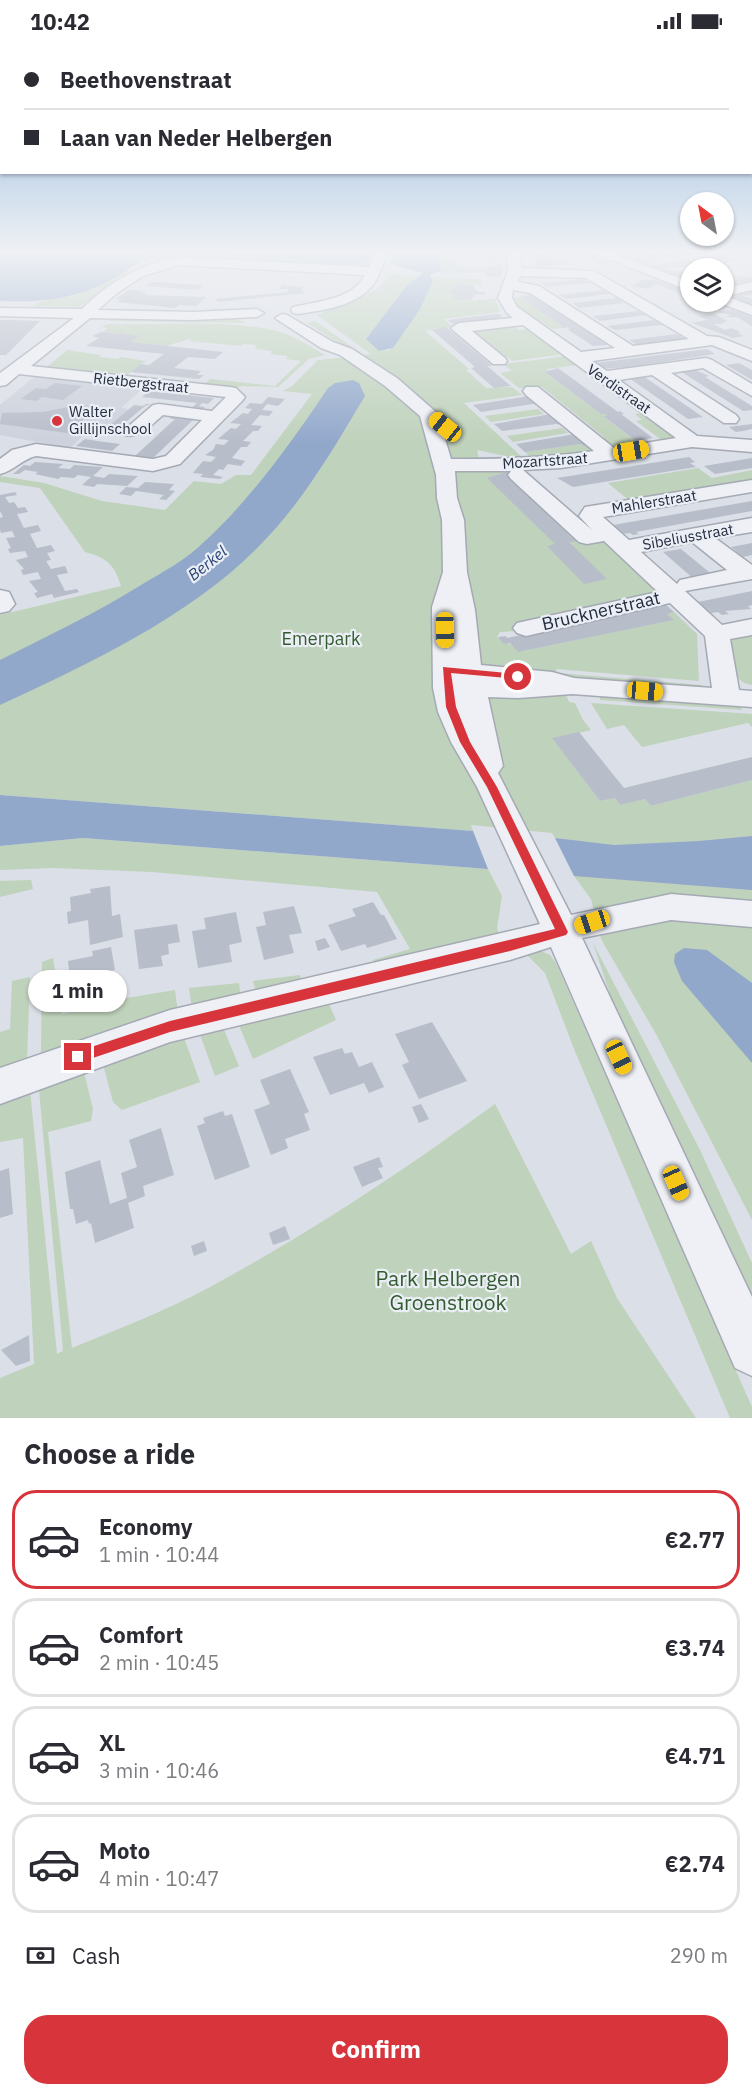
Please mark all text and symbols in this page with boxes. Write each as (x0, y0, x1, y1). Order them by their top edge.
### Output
text: 10:42 (30, 7, 90, 36)
text: Beethovenstraat (60, 65, 232, 94)
text: Laan van Neder Helbergen (60, 123, 332, 152)
north arrow (680, 192, 734, 246)
map controls (680, 192, 734, 312)
button: layers (680, 258, 734, 312)
street label: Verdistraat (584, 360, 655, 418)
street label: Rietbergstraat (92, 368, 190, 397)
place label: Walter Gillijnschool (69, 402, 152, 438)
car (425, 409, 465, 445)
marker: Walter Gillijnschool (50, 414, 64, 428)
car (612, 439, 650, 463)
street label: Mozartstraat (502, 448, 588, 473)
street label: Mahlerstraat (610, 485, 698, 518)
street label: Sibeliusstraat (641, 519, 735, 554)
water label: Berkel (183, 541, 231, 585)
street label: Brucknerstraat (539, 586, 662, 635)
car (436, 612, 454, 648)
park label: Emerpark (282, 627, 361, 650)
route start (504, 663, 531, 690)
car (626, 680, 664, 702)
car (572, 908, 612, 936)
callout: 1 min (28, 970, 128, 1012)
text: 1 min (51, 977, 104, 1004)
car (603, 1037, 635, 1077)
route end (64, 1043, 91, 1070)
car (660, 1163, 692, 1203)
park label: Park Helbergen Groenstrook (376, 1264, 520, 1316)
text: Choose a ride (24, 1436, 195, 1471)
text: Economy (99, 1512, 193, 1541)
icon: car (27, 1513, 81, 1567)
text: €2.77 (665, 1525, 725, 1554)
text: 1 min · 10:44 (99, 1541, 219, 1568)
text: Comfort (99, 1620, 183, 1649)
icon: car (27, 1621, 81, 1675)
text: €3.74 (665, 1633, 725, 1662)
text: 2 min · 10:45 (99, 1649, 219, 1676)
text: XL (99, 1728, 125, 1757)
icon: car (27, 1729, 81, 1783)
text: €4.71 (665, 1741, 725, 1770)
text: 3 min · 10:46 (99, 1757, 219, 1784)
text: Moto (99, 1836, 150, 1865)
icon: car (27, 1837, 81, 1891)
text: €2.74 (665, 1849, 725, 1878)
text: 4 min · 10:47 (99, 1865, 219, 1892)
icon: cash (24, 1939, 57, 1972)
text: Cash (72, 1941, 121, 1970)
text: 290 m (670, 1942, 728, 1969)
button: Confirm (24, 2015, 728, 2084)

